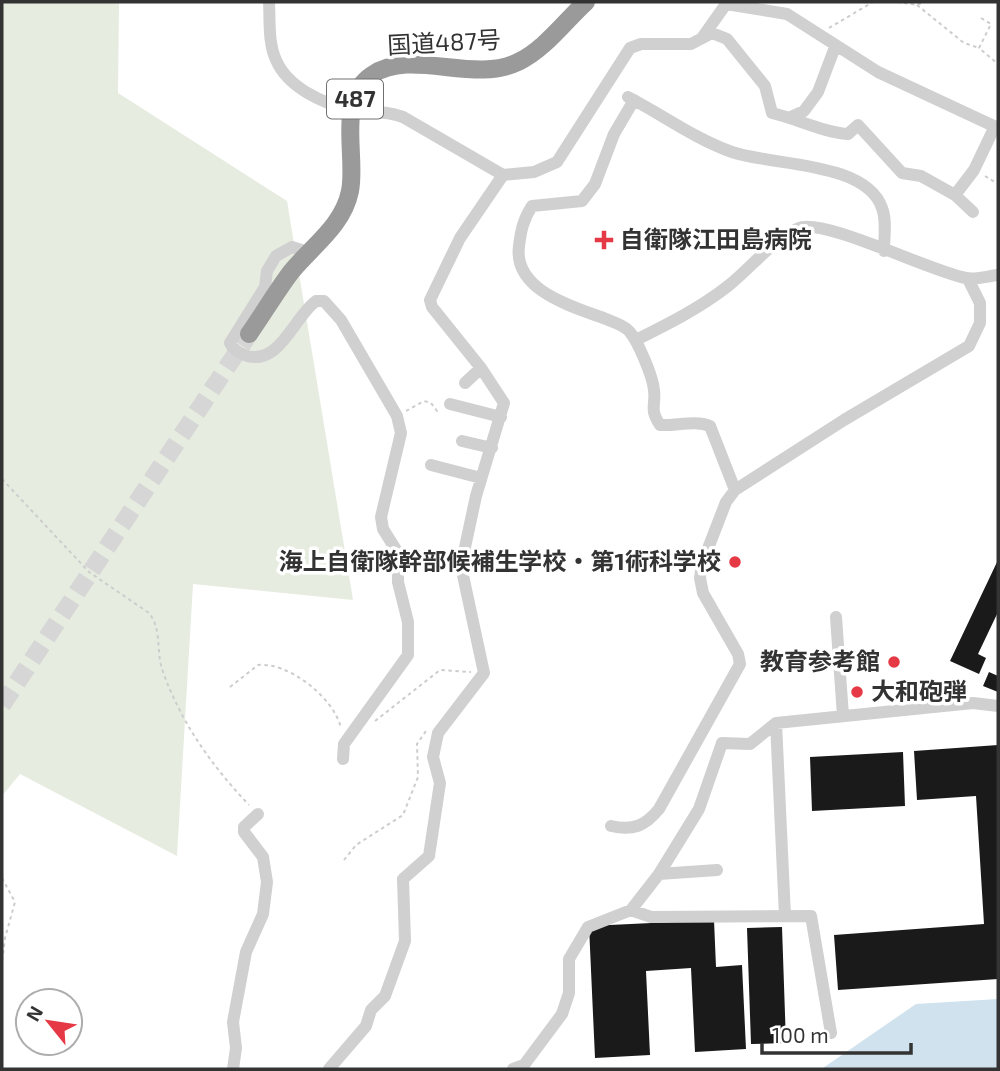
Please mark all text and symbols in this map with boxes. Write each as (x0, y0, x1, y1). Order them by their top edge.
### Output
street label: 国道487号 (386, 24, 501, 59)
road number: 487 (327, 80, 383, 118)
place label: 自衛隊江田島病院 (620, 224, 812, 253)
marker: 自衛隊江田島病院 (594, 230, 614, 250)
place label: 海上自衛隊幹部候補生学校・第1術科学校 (279, 546, 721, 575)
marker: 海上自衛隊幹部候補生学校・第1術科学校 (727, 554, 743, 570)
place label: 教育参考館 (760, 646, 880, 675)
marker: 教育参考館 (886, 654, 902, 670)
place label: 大和砲弾 (871, 676, 967, 705)
marker: 大和砲弾 (849, 684, 865, 700)
north arrow (14, 987, 84, 1057)
text: N (20, 1002, 47, 1025)
scale bar (762, 1012, 911, 1056)
text: 100 m (772, 1022, 829, 1047)

